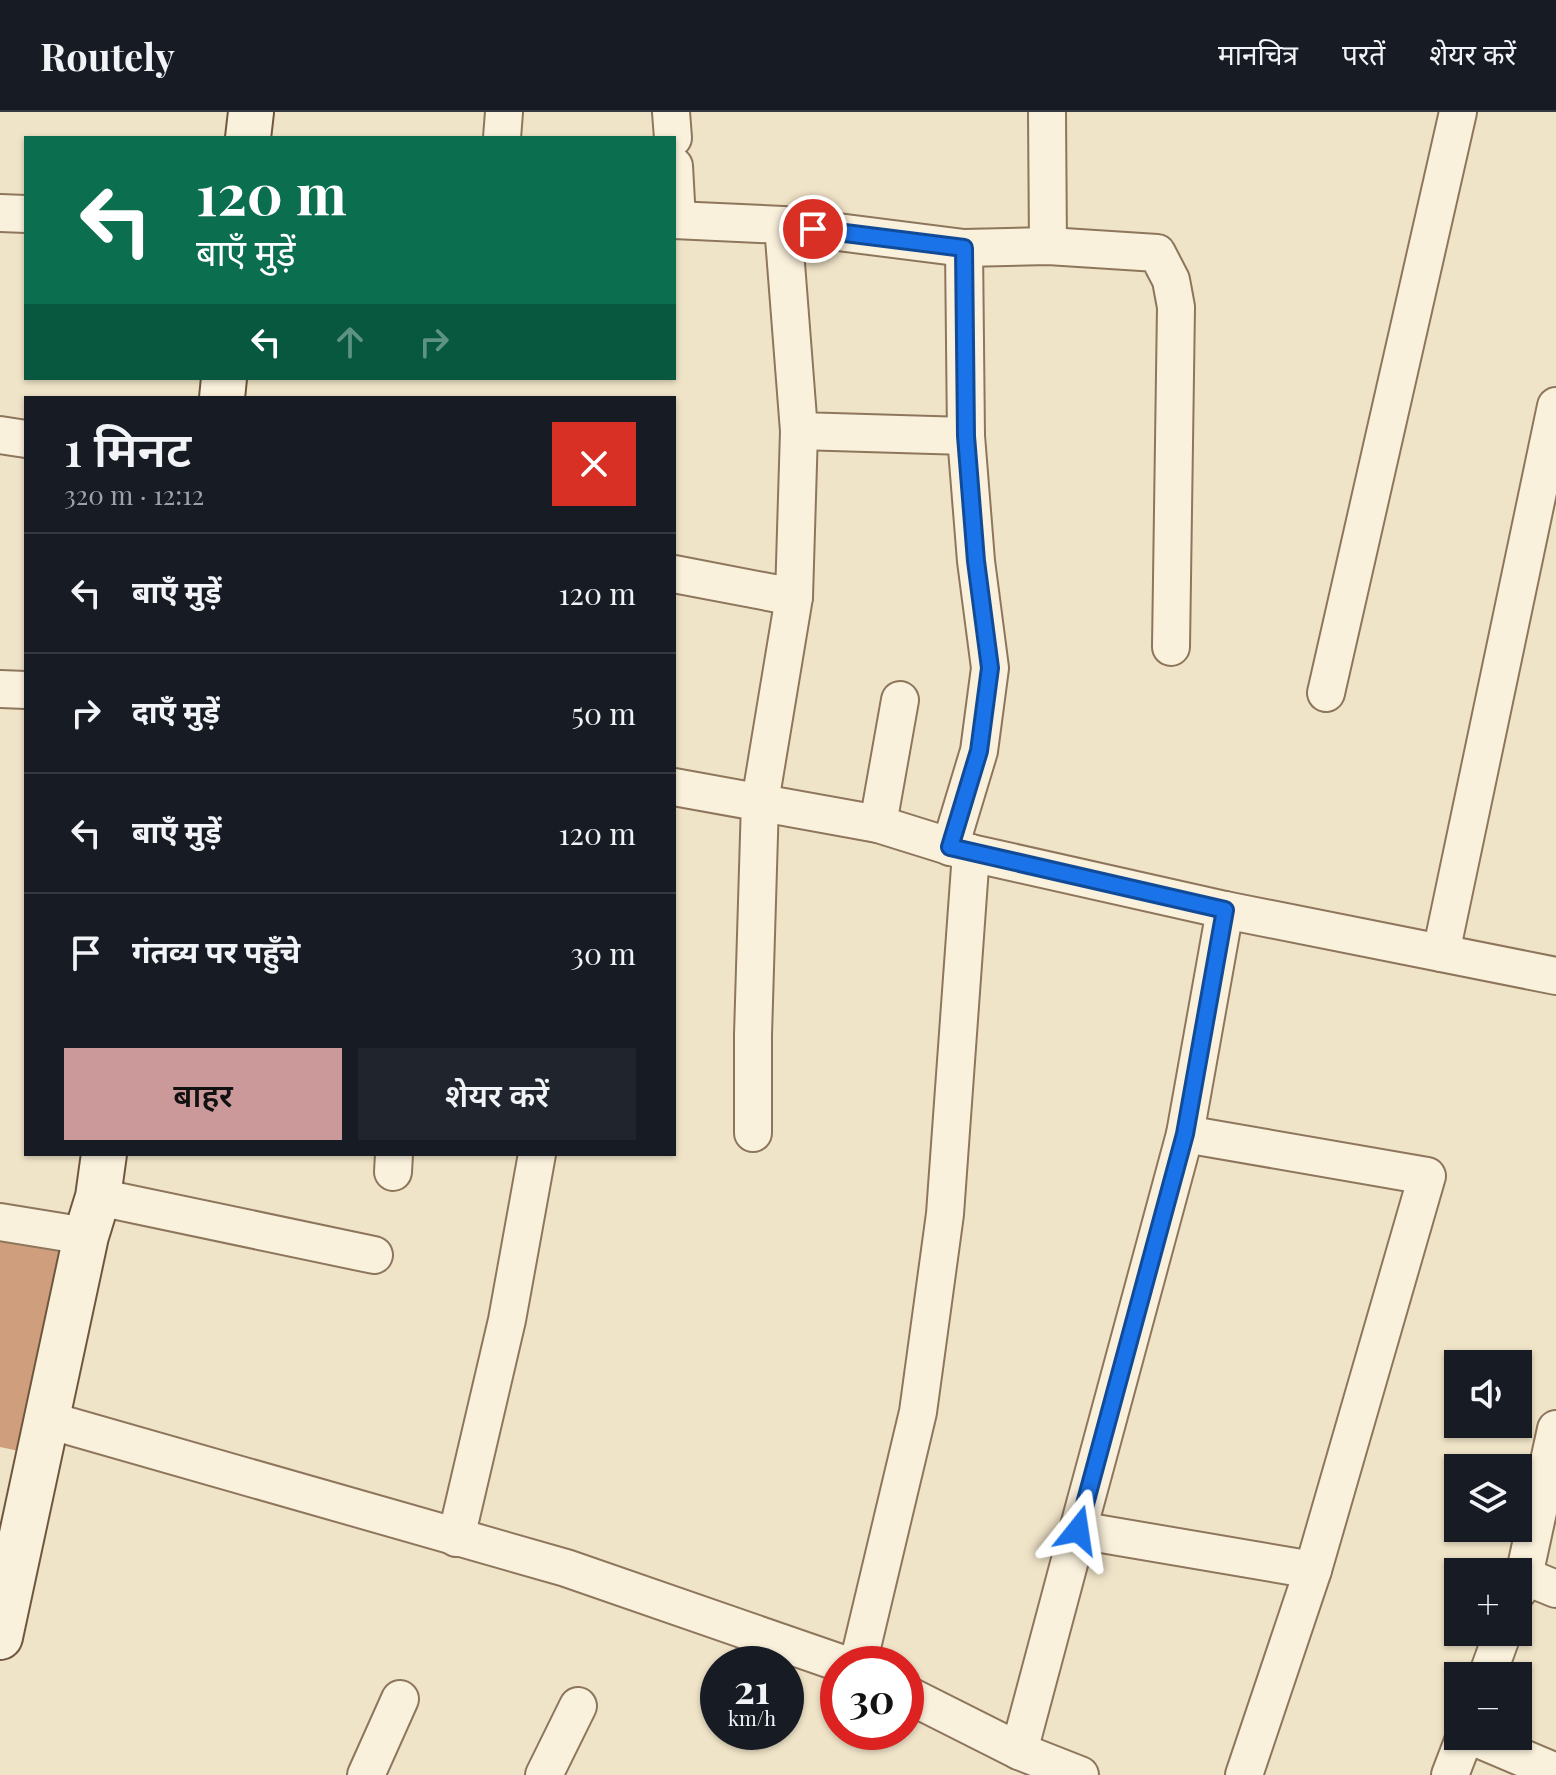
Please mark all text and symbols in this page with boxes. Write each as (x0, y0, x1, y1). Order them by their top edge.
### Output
text: Routely (40, 30, 175, 81)
text: मानचित्र (1218, 35, 1298, 72)
text: परतें (1342, 35, 1385, 72)
text: शेयर करें (1429, 35, 1516, 72)
text: 120 m (196, 155, 347, 230)
icon: left (64, 168, 168, 272)
pin (779, 195, 847, 263)
icon: arrive (791, 207, 835, 251)
text: बाएँ मुड़ें (196, 227, 296, 275)
icon: left (244, 320, 288, 364)
icon: ahead (328, 320, 372, 364)
icon: right (412, 320, 456, 364)
text: 1 मिनट (64, 415, 191, 479)
button: close (552, 422, 636, 506)
text: 320 m · 12:12 (64, 477, 204, 512)
icon: left (64, 571, 108, 615)
text: बाएँ मुड़ें (132, 571, 221, 611)
text: 120 m (558, 573, 636, 613)
icon: right (64, 691, 108, 735)
text: दाएँ मुड़ें (132, 691, 220, 731)
text: 50 m (571, 693, 636, 733)
icon: left (64, 811, 108, 855)
text: बाएँ मुड़ें (132, 811, 221, 851)
text: 120 m (558, 813, 636, 853)
icon: arrive (64, 931, 108, 975)
text: गंतव्य पर पहुँचे (132, 931, 300, 971)
text: 30 m (570, 933, 636, 973)
button: बाहर (64, 1048, 342, 1140)
button: शेयर करें (358, 1048, 636, 1140)
map controls (1444, 1350, 1532, 1750)
button: sound (1444, 1350, 1532, 1438)
button: layers (1444, 1454, 1532, 1542)
position arrow (1036, 1488, 1120, 1572)
button: + (1444, 1558, 1532, 1646)
speed limit sign: 30 (820, 1646, 924, 1750)
text: 21 (734, 1661, 770, 1714)
button: − (1444, 1662, 1532, 1750)
text: km/h (728, 1704, 776, 1731)

